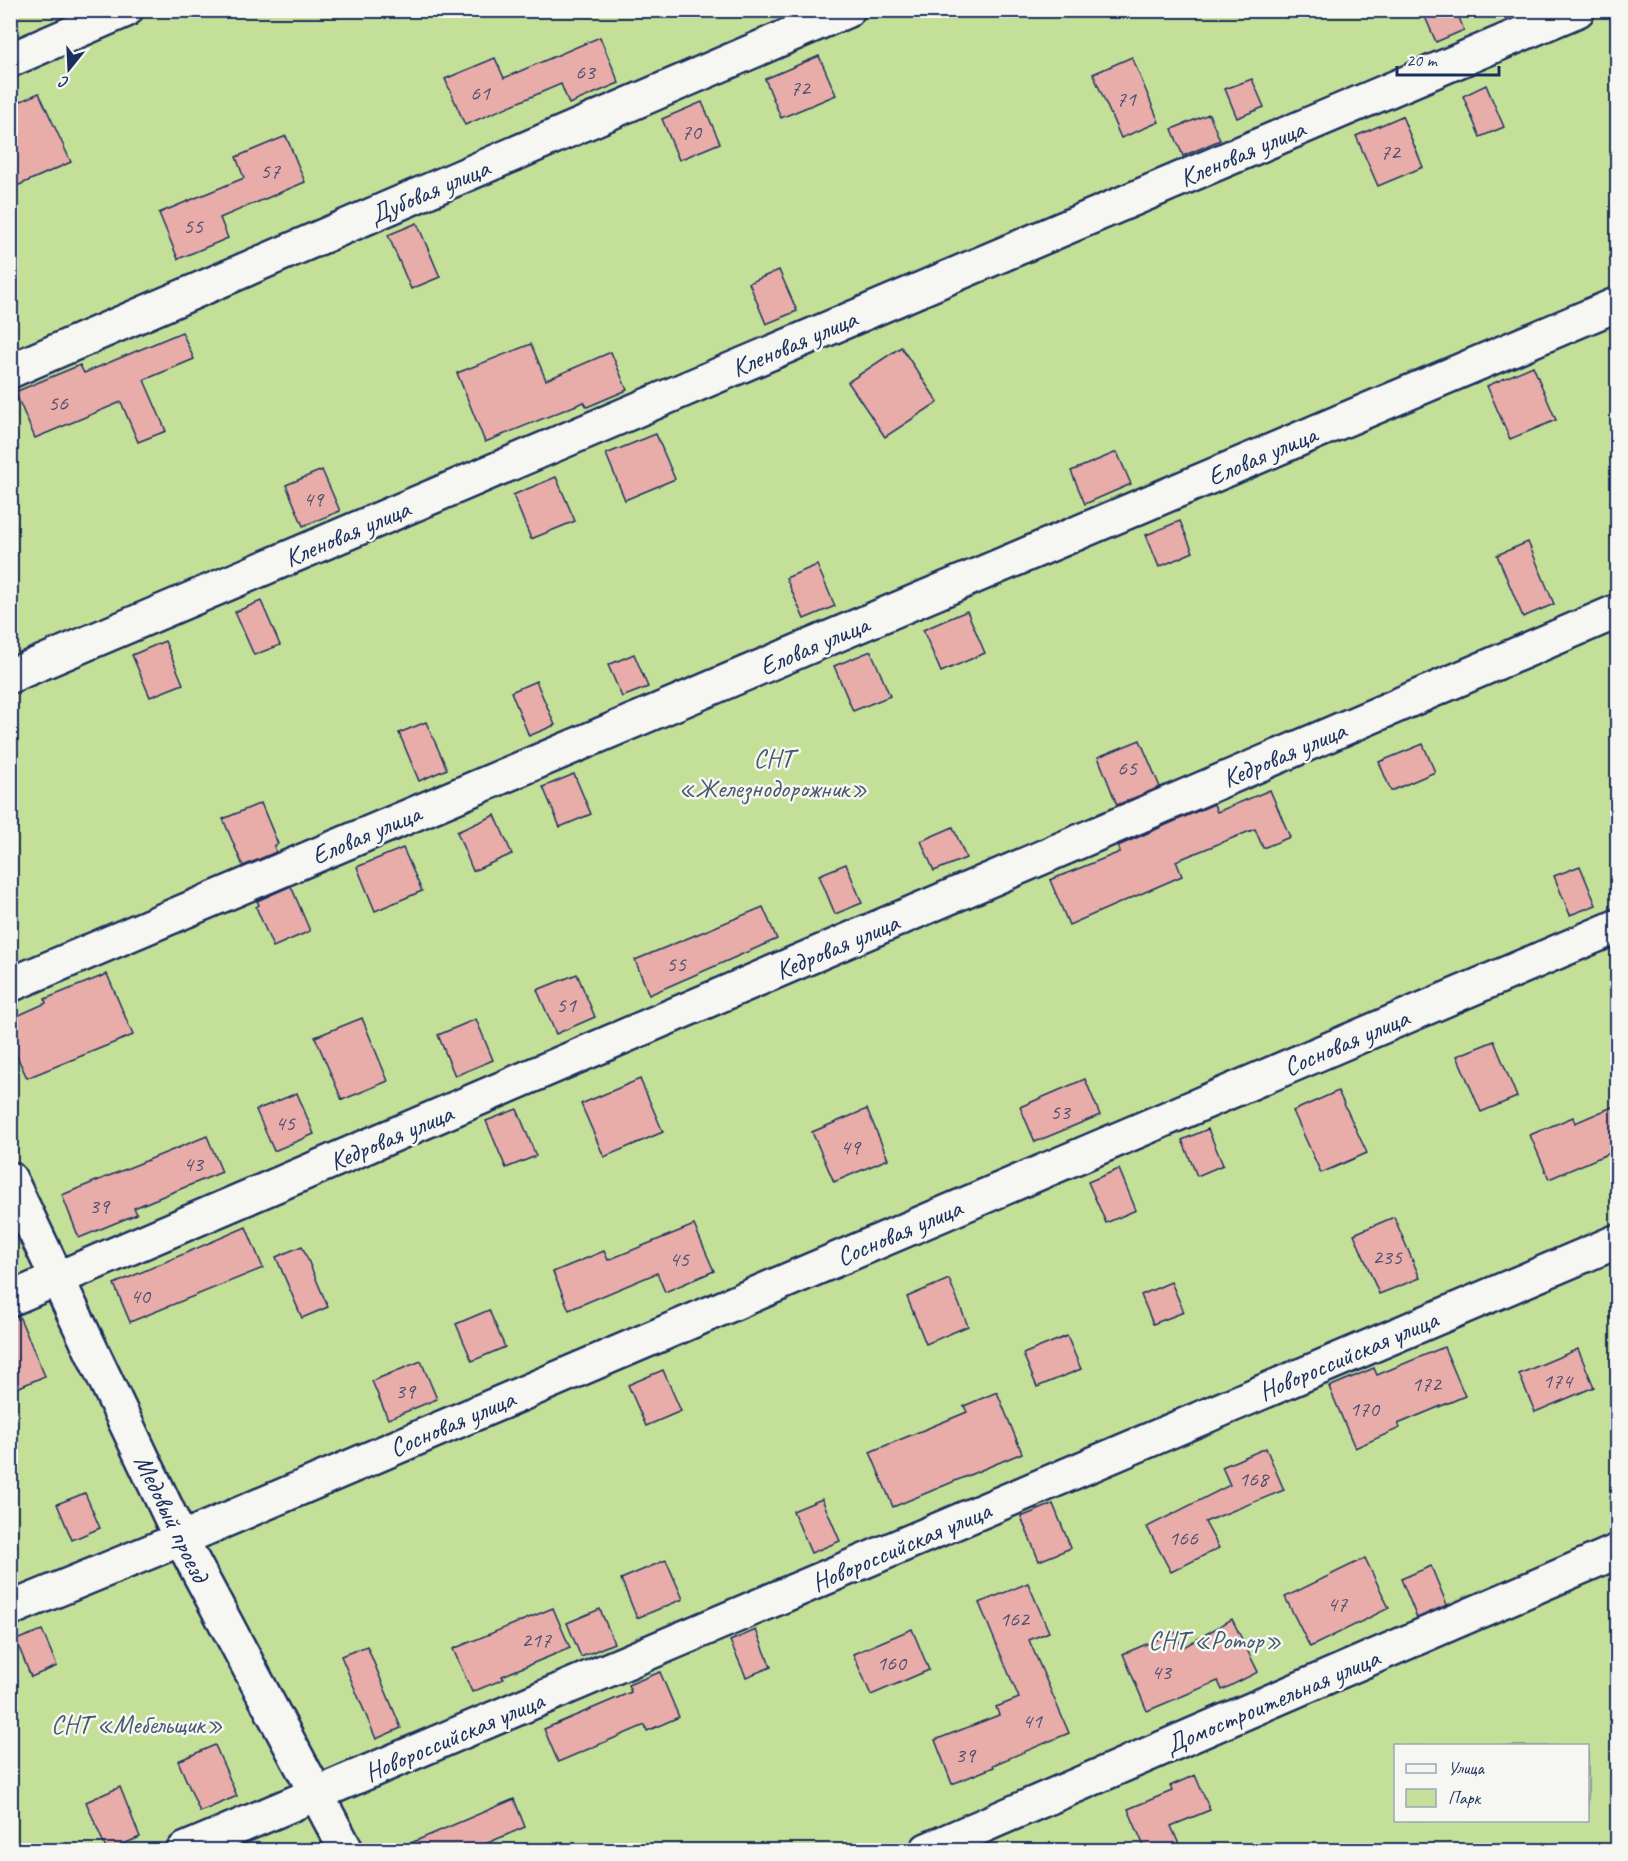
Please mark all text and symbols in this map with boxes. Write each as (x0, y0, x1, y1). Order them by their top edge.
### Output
north arrow (39, 39, 99, 99)
scale bar (1397, 39, 1499, 77)
text: 20 m (1406, 49, 1439, 71)
house number: 63 (575, 58, 597, 86)
text: С (56, 71, 72, 93)
house number: 72 (790, 74, 812, 102)
house number: 61 (470, 79, 491, 107)
house number: 71 (1116, 85, 1137, 113)
street label: Кленовая улица (1174, 112, 1311, 195)
house number: 70 (681, 118, 703, 146)
house number: 72 (1380, 138, 1402, 166)
street label: Дубовая улица (364, 151, 496, 232)
house number: 57 (260, 157, 281, 185)
house number: 55 (183, 212, 204, 240)
street label: Кленовая улица (726, 302, 863, 385)
house number: 56 (48, 389, 69, 417)
street label: Еловая улица (1203, 417, 1324, 493)
house number: 49 (303, 485, 325, 513)
street label: Кленовая улица (279, 492, 416, 575)
street label: Еловая улица (755, 607, 876, 683)
street label: Кедровая улица (1217, 713, 1352, 795)
park label: СНТ «Железнодорожник» (678, 742, 868, 805)
house number: 65 (1117, 754, 1138, 782)
street label: Еловая улица (307, 796, 428, 872)
street label: Кедровая улица (770, 905, 905, 987)
house number: 55 (666, 950, 687, 978)
house number: 51 (556, 991, 577, 1019)
street label: Сосновая улица (1279, 1001, 1415, 1084)
street label: Кедровая улица (324, 1096, 459, 1178)
house number: 53 (1050, 1098, 1072, 1126)
house number: 45 (275, 1109, 296, 1137)
house number: 49 (840, 1133, 862, 1161)
house number: 43 (183, 1150, 205, 1178)
street label: Сосновая улица (832, 1191, 968, 1274)
house number: 39 (89, 1192, 111, 1220)
house number: 235 (1372, 1243, 1403, 1271)
house number: 45 (669, 1245, 690, 1273)
house number: 40 (130, 1282, 152, 1310)
street label: Новороссийская улица (1254, 1302, 1444, 1408)
house number: 174 (1542, 1367, 1574, 1395)
house number: 172 (1411, 1370, 1443, 1398)
house number: 39 (395, 1377, 417, 1405)
street label: Сосновая улица (385, 1382, 521, 1465)
house number: 170 (1349, 1395, 1381, 1423)
street label: Медовый проезд (127, 1449, 218, 1590)
house number: 168 (1238, 1465, 1270, 1493)
street label: Новороссийская улица (807, 1493, 997, 1599)
house number: 166 (1168, 1524, 1199, 1552)
house number: 47 (1327, 1590, 1348, 1618)
house number: 162 (999, 1605, 1031, 1633)
park label: СНТ «Ротор» (1148, 1624, 1282, 1657)
house number: 217 (521, 1626, 552, 1654)
street label: Домостроительная улица (1160, 1641, 1386, 1762)
house number: 160 (876, 1649, 908, 1677)
house number: 43 (1151, 1658, 1173, 1686)
street label: Новороссийская улица (360, 1683, 550, 1789)
house number: 41 (1022, 1707, 1043, 1735)
park label: СНТ «Мебельщик» (51, 1708, 223, 1741)
house number: 39 (955, 1741, 977, 1769)
legend (1394, 1744, 1589, 1822)
text: Улица (1448, 1757, 1485, 1779)
text: Парк (1448, 1787, 1482, 1809)

